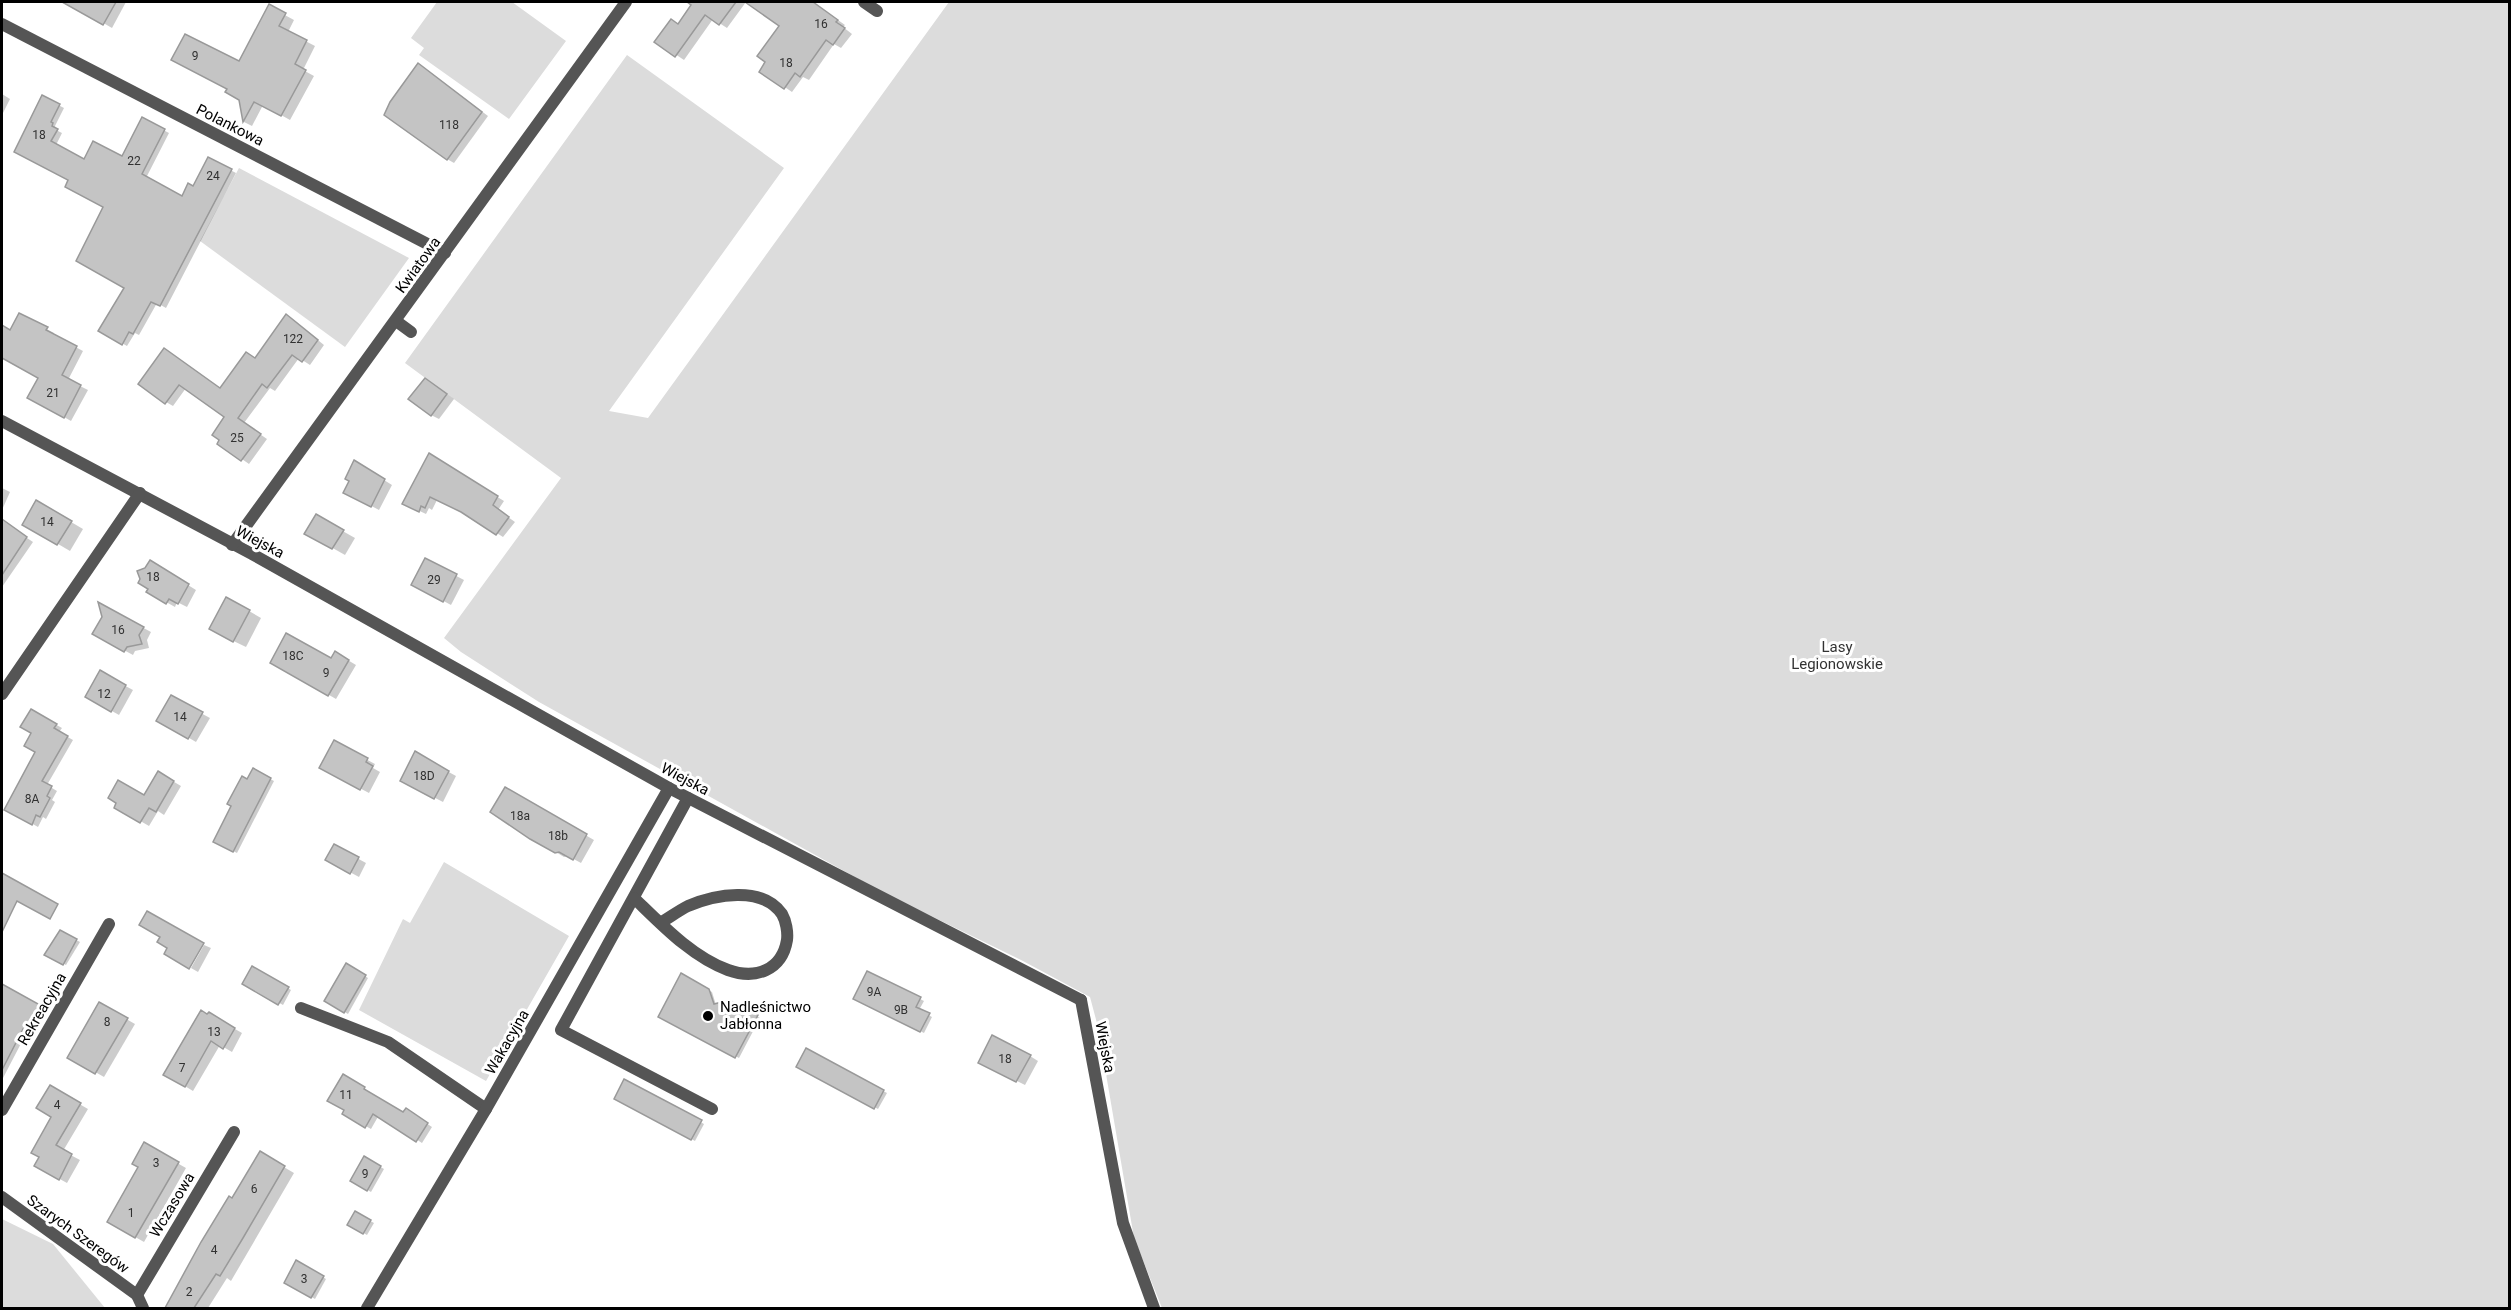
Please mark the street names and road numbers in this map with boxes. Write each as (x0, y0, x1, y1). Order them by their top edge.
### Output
street label: Polankowa (193, 100, 267, 150)
street label: Kwiatowa (392, 234, 444, 296)
street label: Wiejska (233, 522, 287, 562)
street label: Wiejska (658, 759, 712, 799)
street label: Rekreacyjna (14, 969, 70, 1049)
street label: Wakacyjna (481, 1006, 533, 1078)
street label: Wiejska (1091, 1020, 1119, 1074)
street label: Wczasowa (146, 1169, 198, 1241)
street label: Szarych Szeregów (23, 1191, 133, 1277)

